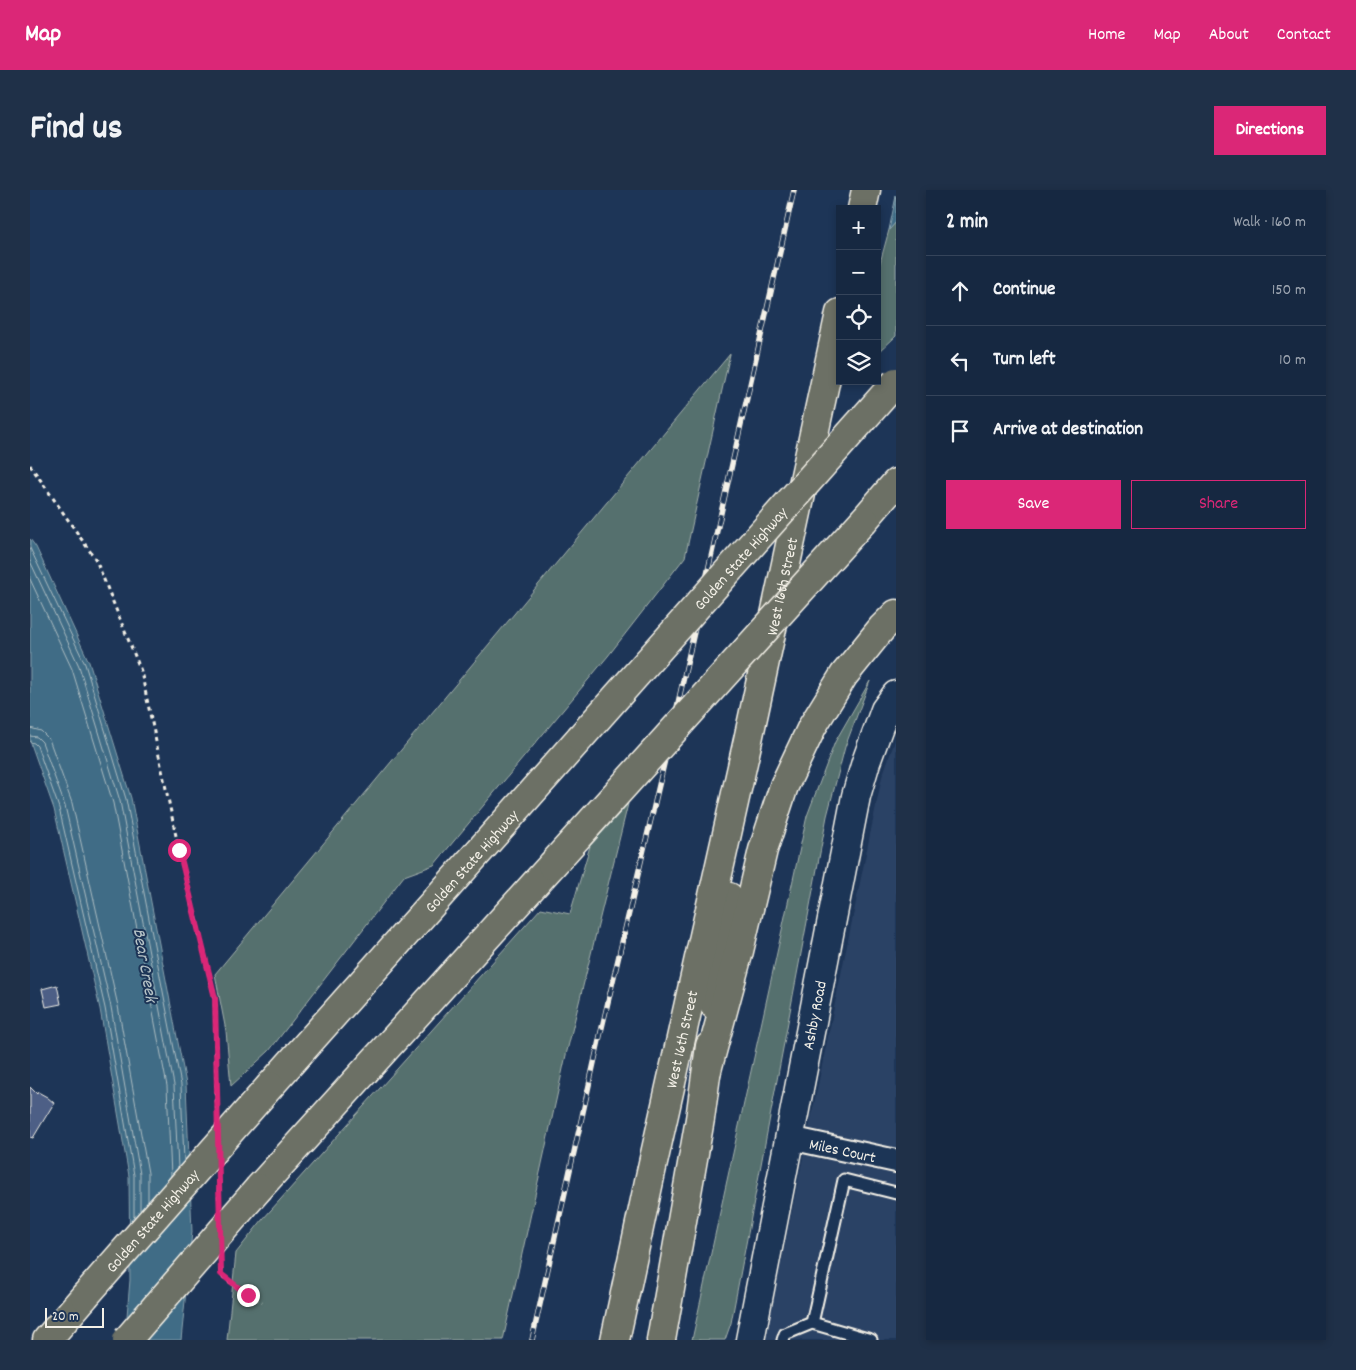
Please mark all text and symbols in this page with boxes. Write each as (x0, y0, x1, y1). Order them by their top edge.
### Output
text: Map (25, 18, 61, 52)
text: Home (1088, 23, 1125, 48)
text: Map (1153, 23, 1181, 48)
text: About (1209, 23, 1249, 48)
text: Contact (1277, 23, 1331, 48)
text: Find us (30, 105, 122, 155)
button: Directions (1214, 106, 1326, 155)
map controls (836, 205, 881, 385)
button: + (836, 205, 881, 250)
text: 2 min (946, 208, 988, 238)
text: Walk · 160 m (1233, 211, 1306, 234)
button: − (836, 250, 881, 295)
icon: ahead (946, 277, 974, 305)
text: Continue (993, 277, 1055, 304)
text: 150 m (1272, 279, 1306, 302)
button: locate (836, 295, 881, 340)
button: layers (836, 340, 881, 385)
icon: left (946, 347, 974, 375)
text: Turn left (993, 347, 1056, 374)
text: 10 m (1279, 349, 1306, 372)
icon: arrive (946, 417, 974, 445)
text: Arrive at destination (993, 417, 1143, 444)
button: Save (946, 480, 1121, 529)
button: Share (1131, 480, 1306, 529)
street label: Golden State Highway (690, 502, 794, 616)
street label: West 16th Street (762, 535, 805, 638)
street label: Golden State Highway (420, 805, 525, 919)
route start (168, 839, 191, 862)
water label: Bear Creek (125, 927, 163, 1006)
street label: Ashby Road (798, 979, 834, 1052)
street label: West 16th Street (661, 988, 705, 1091)
street label: Miles Court (807, 1134, 878, 1170)
street label: Golden State Highway (102, 1165, 206, 1279)
route end (237, 1284, 260, 1307)
scale bar (45, 1305, 104, 1328)
text: 20 m (52, 1307, 79, 1327)

